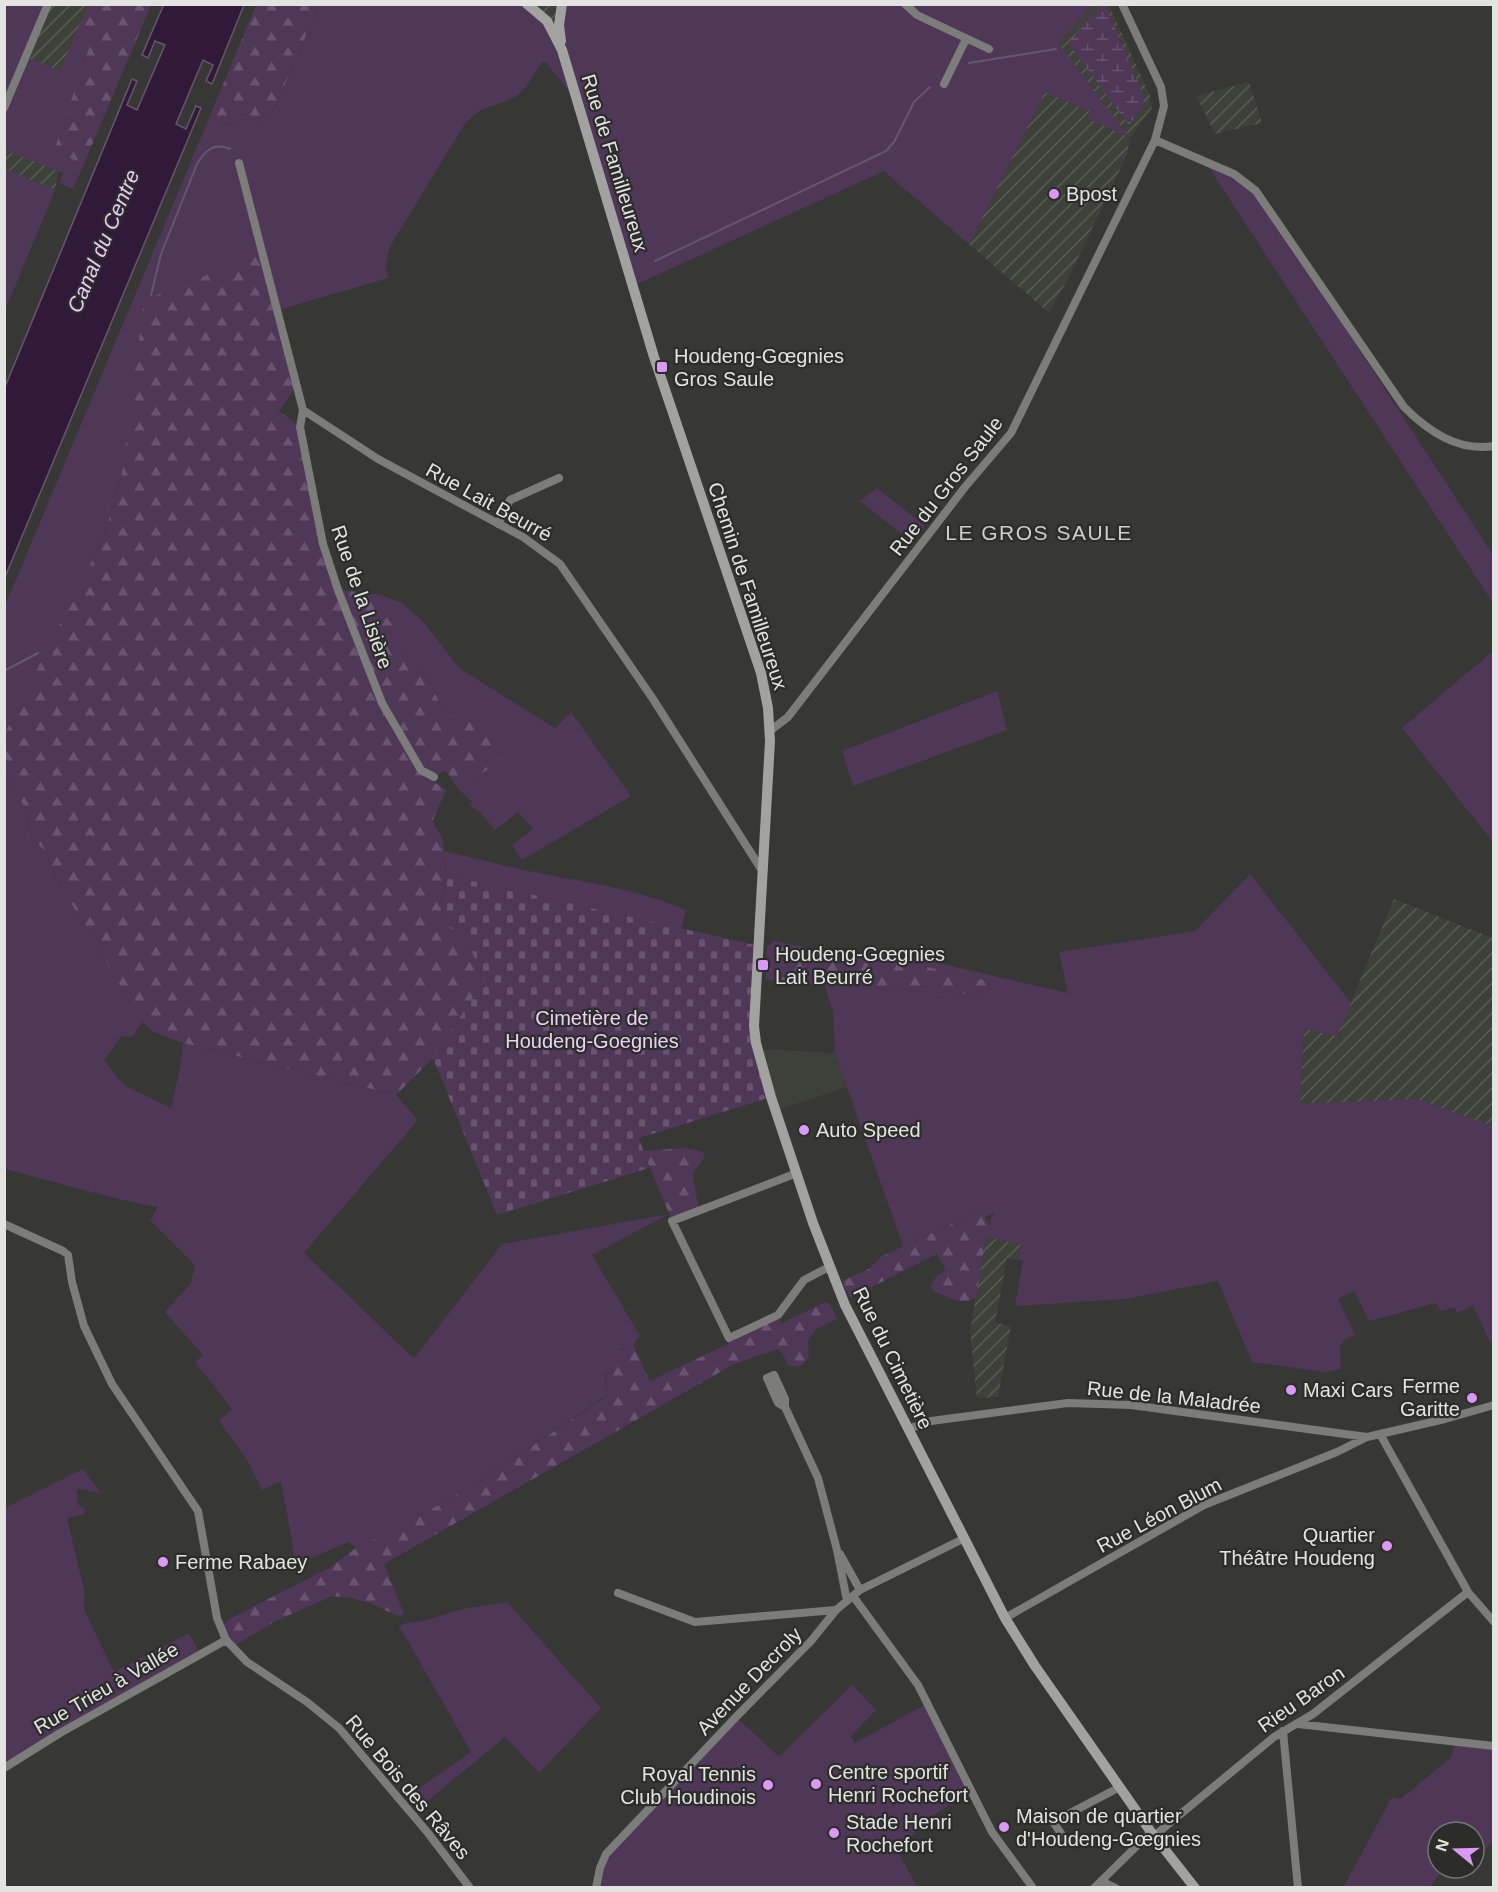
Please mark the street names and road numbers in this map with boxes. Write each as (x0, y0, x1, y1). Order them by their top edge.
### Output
street label: Rue de Familleureux (578, 72, 652, 254)
street label: Rue du Gros Saule (885, 412, 1007, 560)
street label: Rue Lait Beurré (422, 458, 556, 546)
street label: Chemin de Familleureux (704, 480, 792, 692)
street label: Rue de la Lisière (327, 522, 397, 672)
street label: Rue du Cimetière (849, 1283, 937, 1433)
street label: Rue de la Maladrée (1086, 1377, 1262, 1417)
street label: Rue Léon Blum (1093, 1473, 1225, 1557)
street label: Avenue Decroly (692, 1623, 806, 1739)
street label: Rue Trieu à Vallée (30, 1638, 182, 1738)
street label: Rieu Baron (1254, 1661, 1348, 1737)
street label: Rue Bois des Râves (341, 1711, 475, 1863)

